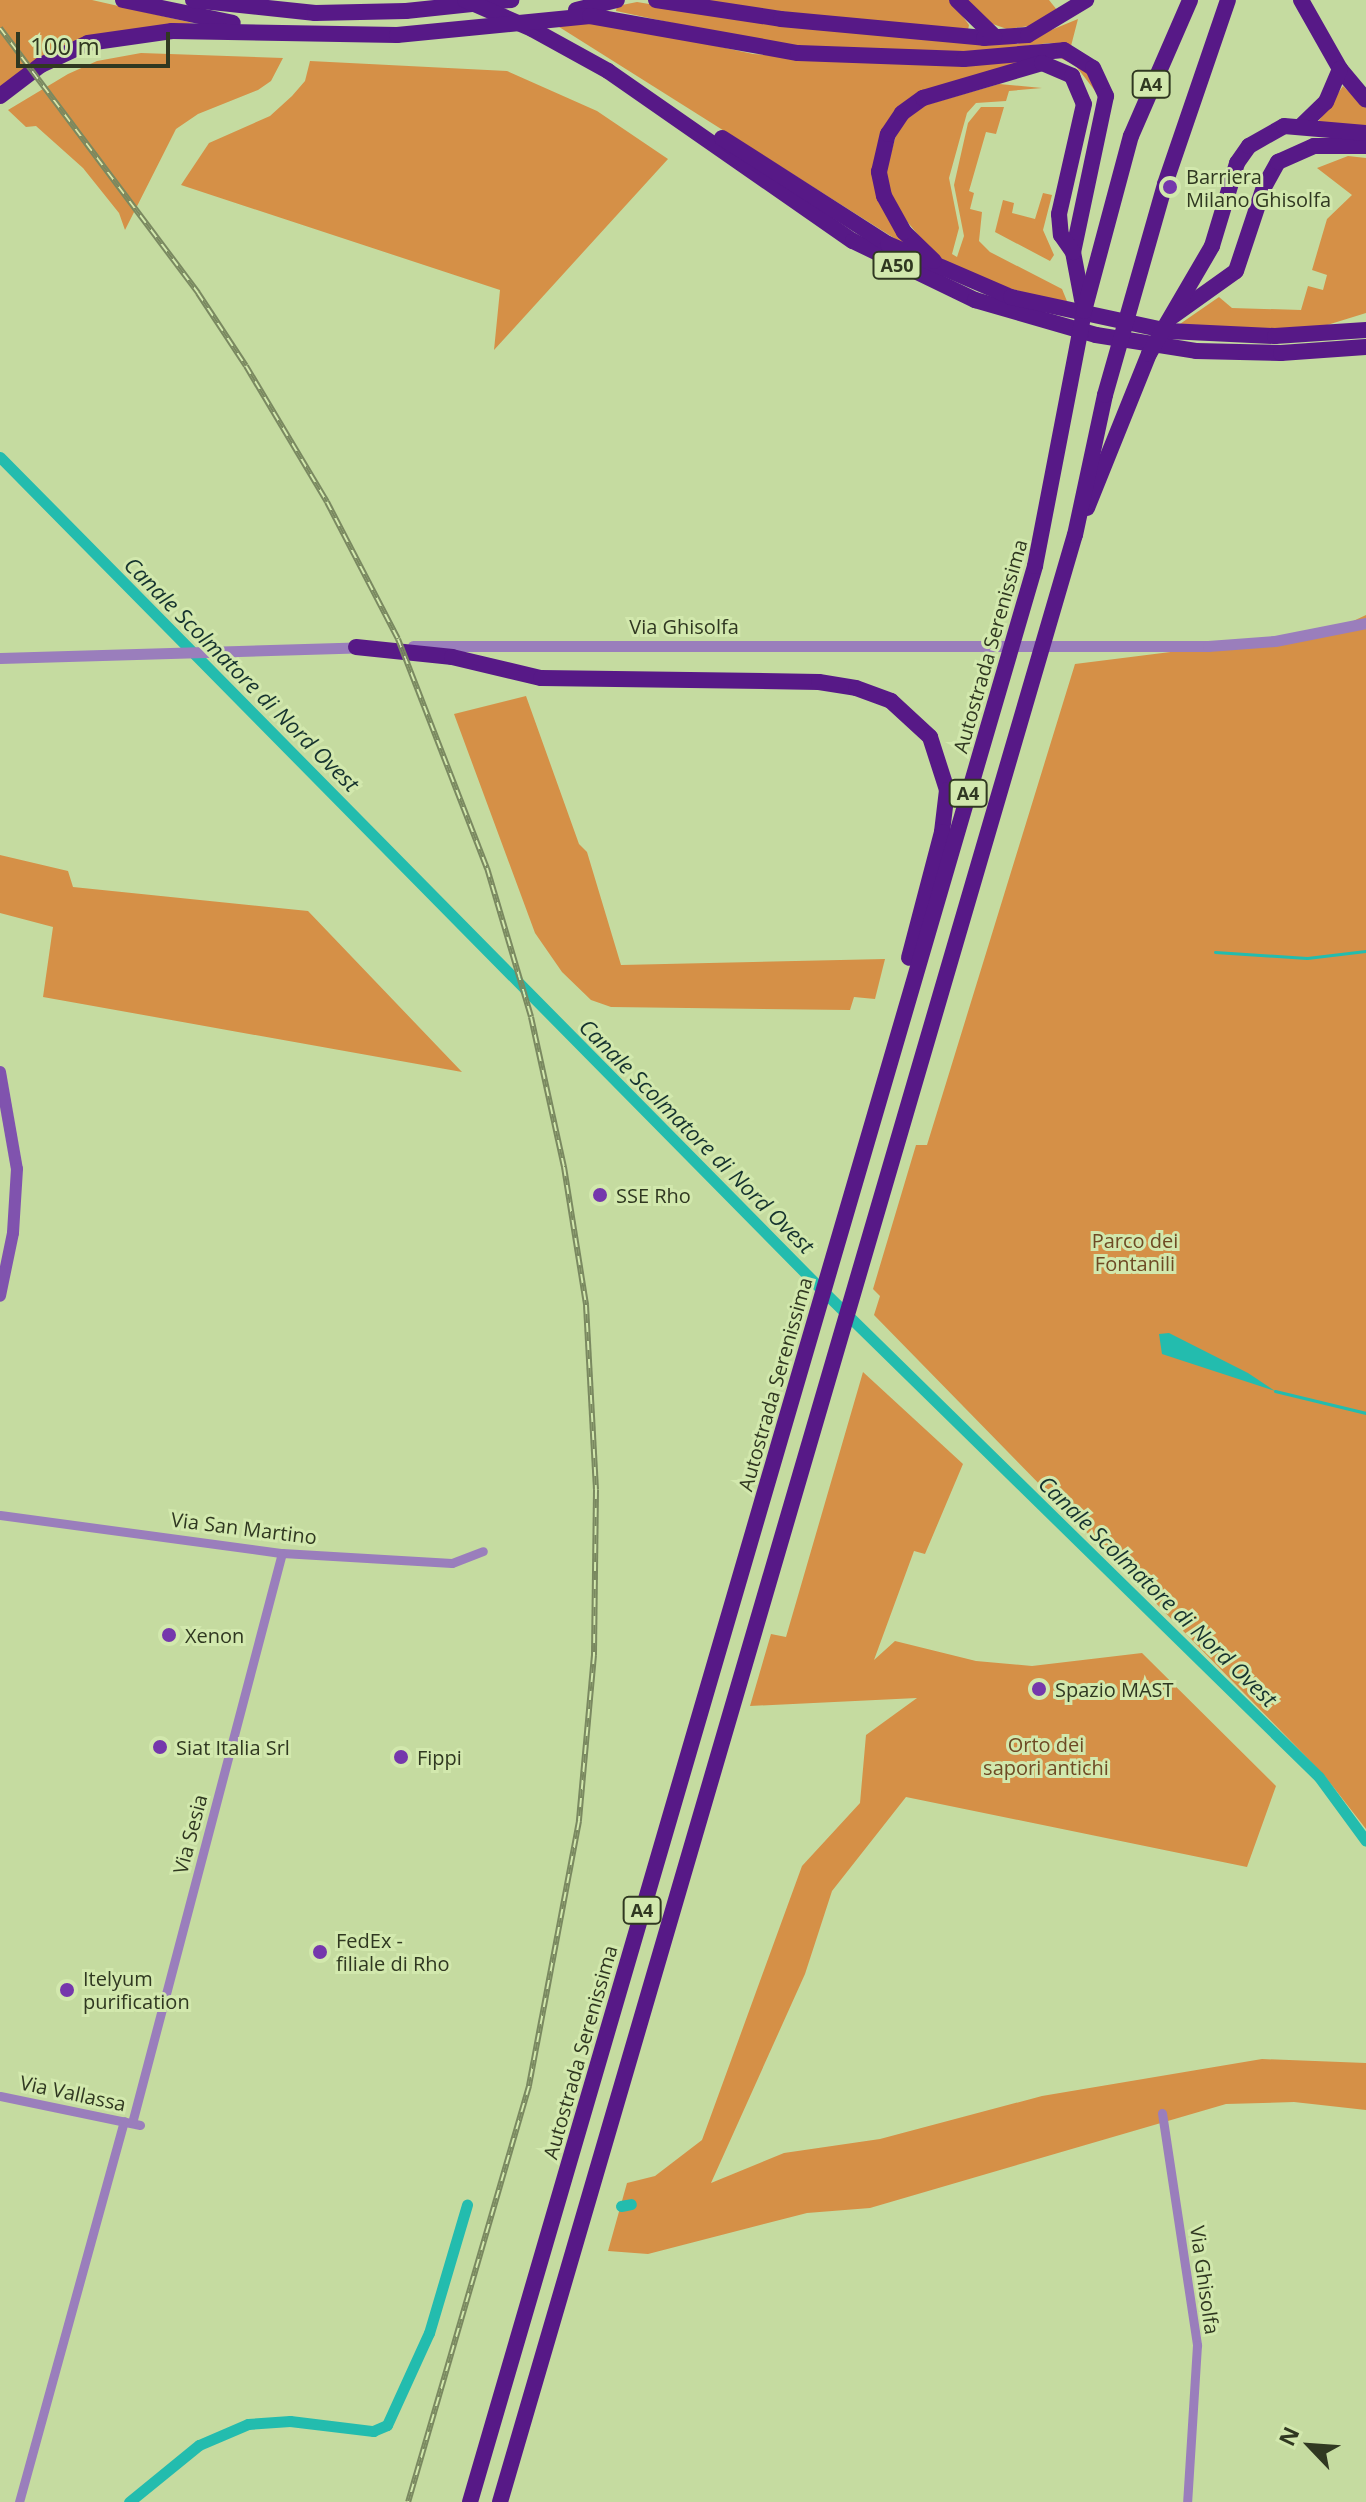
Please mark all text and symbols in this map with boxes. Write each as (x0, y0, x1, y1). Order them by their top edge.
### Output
scale bar (20, 16, 174, 66)
text: 100 m (30, 29, 100, 62)
road number: A4 (1131, 70, 1171, 98)
place label: Barriera Milano Ghisolfa (1186, 164, 1331, 211)
marker: Barriera Milano Ghisolfa (1161, 178, 1179, 196)
road number: A50 (871, 251, 923, 279)
street label: Autostrada Serenissima (948, 536, 1032, 756)
water label: Canale Scolmatore di Nord Ovest (119, 551, 365, 797)
street label: Via Ghisolfa (629, 614, 739, 638)
road number: A4 (948, 779, 988, 807)
water label: Canale Scolmatore di Nord Ovest (574, 1013, 820, 1259)
place label: SSE Rho (616, 1183, 691, 1207)
marker: SSE Rho (591, 1186, 609, 1204)
park label: Parco dei Fontanili (1092, 1228, 1178, 1275)
street label: Autostrada Serenissima (733, 1274, 817, 1494)
water label: Canale Scolmatore di Nord Ovest (1033, 1470, 1283, 1712)
street label: Via San Martino (170, 1507, 318, 1549)
place label: Xenon (185, 1623, 244, 1647)
marker: Xenon (160, 1626, 178, 1644)
place label: Spazio MAST (1055, 1677, 1174, 1701)
marker: Spazio MAST (1030, 1680, 1048, 1698)
park label: Orto dei sapori antichi (983, 1732, 1109, 1779)
place label: Siat Italia Srl (176, 1735, 290, 1759)
marker: Siat Italia Srl (151, 1738, 169, 1756)
place label: Fippi (417, 1745, 462, 1769)
marker: Fippi (392, 1748, 410, 1766)
street label: Via Sesia (168, 1792, 212, 1876)
road number: A4 (622, 1896, 662, 1924)
place label: FedEx - filiale di Rho (336, 1928, 450, 1975)
street label: Autostrada Serenissima (538, 1942, 622, 2162)
marker: FedEx - filiale di Rho (311, 1943, 329, 1961)
place label: Itelyum purification (83, 1966, 190, 2013)
marker: Itelyum purification (58, 1981, 76, 1999)
street label: Via Vallassa (18, 2070, 128, 2116)
street label: Via Ghisolfa (1185, 2224, 1225, 2336)
north arrow (1270, 2406, 1350, 2486)
text: N (1271, 2421, 1306, 2450)

